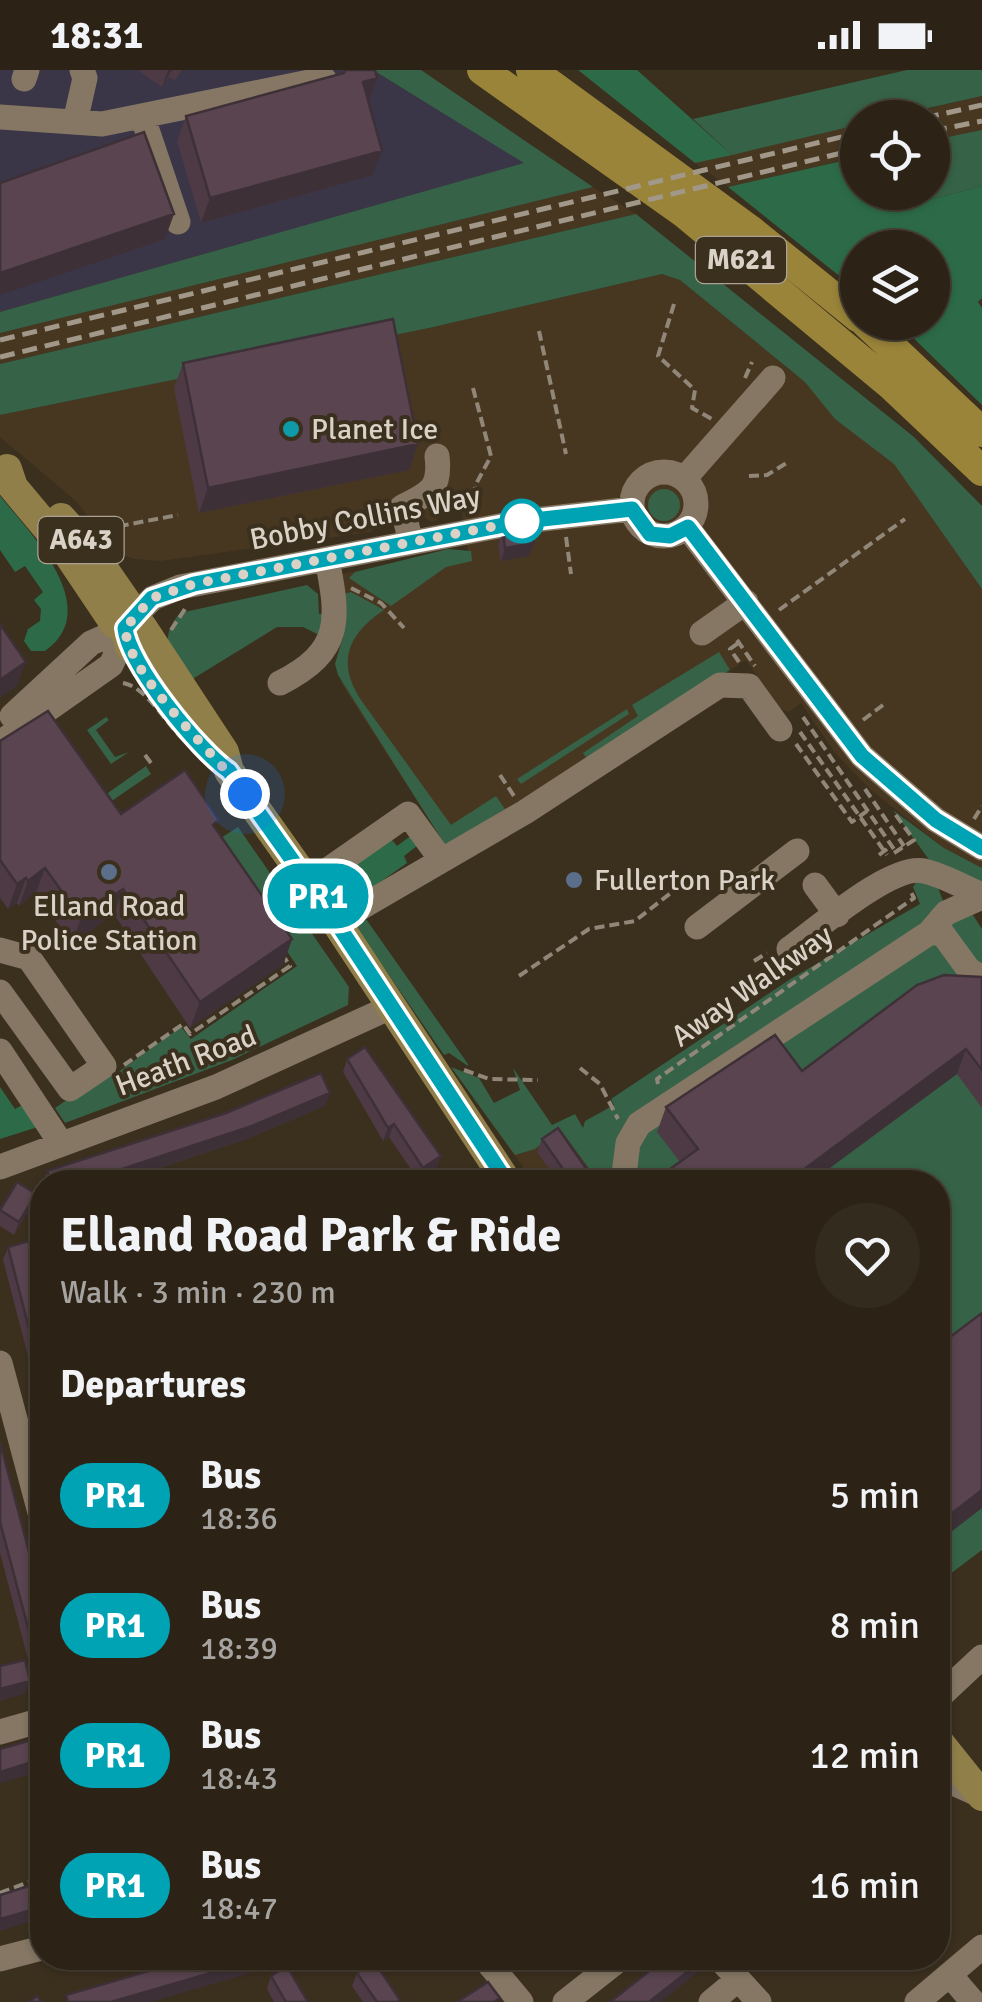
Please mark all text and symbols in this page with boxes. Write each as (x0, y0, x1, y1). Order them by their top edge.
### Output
text: 18:31 (50, 12, 143, 59)
map controls (840, 100, 950, 340)
button: locate (840, 100, 950, 210)
button: layers (840, 230, 950, 340)
road number: M621 (696, 237, 786, 283)
place label: Planet Ice (311, 411, 438, 448)
marker: Planet Ice (280, 418, 302, 440)
street label: Bobby Collins Way (247, 478, 483, 558)
unlabelled marker (501, 500, 543, 542)
road number: A643 (38, 517, 124, 563)
your location (220, 769, 270, 819)
marker: Elland Road Police Station (98, 861, 120, 883)
place label: Fullerton Park (594, 862, 775, 899)
line badge: PR1 (260, 864, 376, 928)
marker: Fullerton Park (563, 869, 585, 891)
text: PR1 (287, 875, 349, 918)
place label: Elland Road Police Station (20, 888, 198, 959)
street label: Away Walkway (664, 917, 840, 1055)
street label: Heath Road (110, 1017, 262, 1105)
button: heart (815, 1203, 920, 1308)
text: Elland Road Park & Ride (60, 1206, 561, 1265)
text: Walk · 3 min · 230 m (60, 1273, 336, 1312)
text: Departures (60, 1361, 246, 1408)
text: Bus (200, 1452, 261, 1499)
text: 5 min (830, 1472, 920, 1519)
text: PR1 (84, 1474, 146, 1517)
text: 18:36 (200, 1499, 278, 1538)
text: Bus (200, 1582, 261, 1629)
text: 8 min (830, 1602, 920, 1649)
text: PR1 (84, 1604, 146, 1647)
text: 18:39 (200, 1629, 278, 1668)
text: Bus (200, 1712, 261, 1759)
text: 12 min (809, 1732, 920, 1779)
text: PR1 (84, 1734, 146, 1777)
text: 18:43 (200, 1759, 278, 1798)
text: Bus (200, 1842, 261, 1889)
text: 16 min (809, 1862, 920, 1909)
text: PR1 (84, 1864, 146, 1907)
text: 18:47 (200, 1889, 278, 1928)

